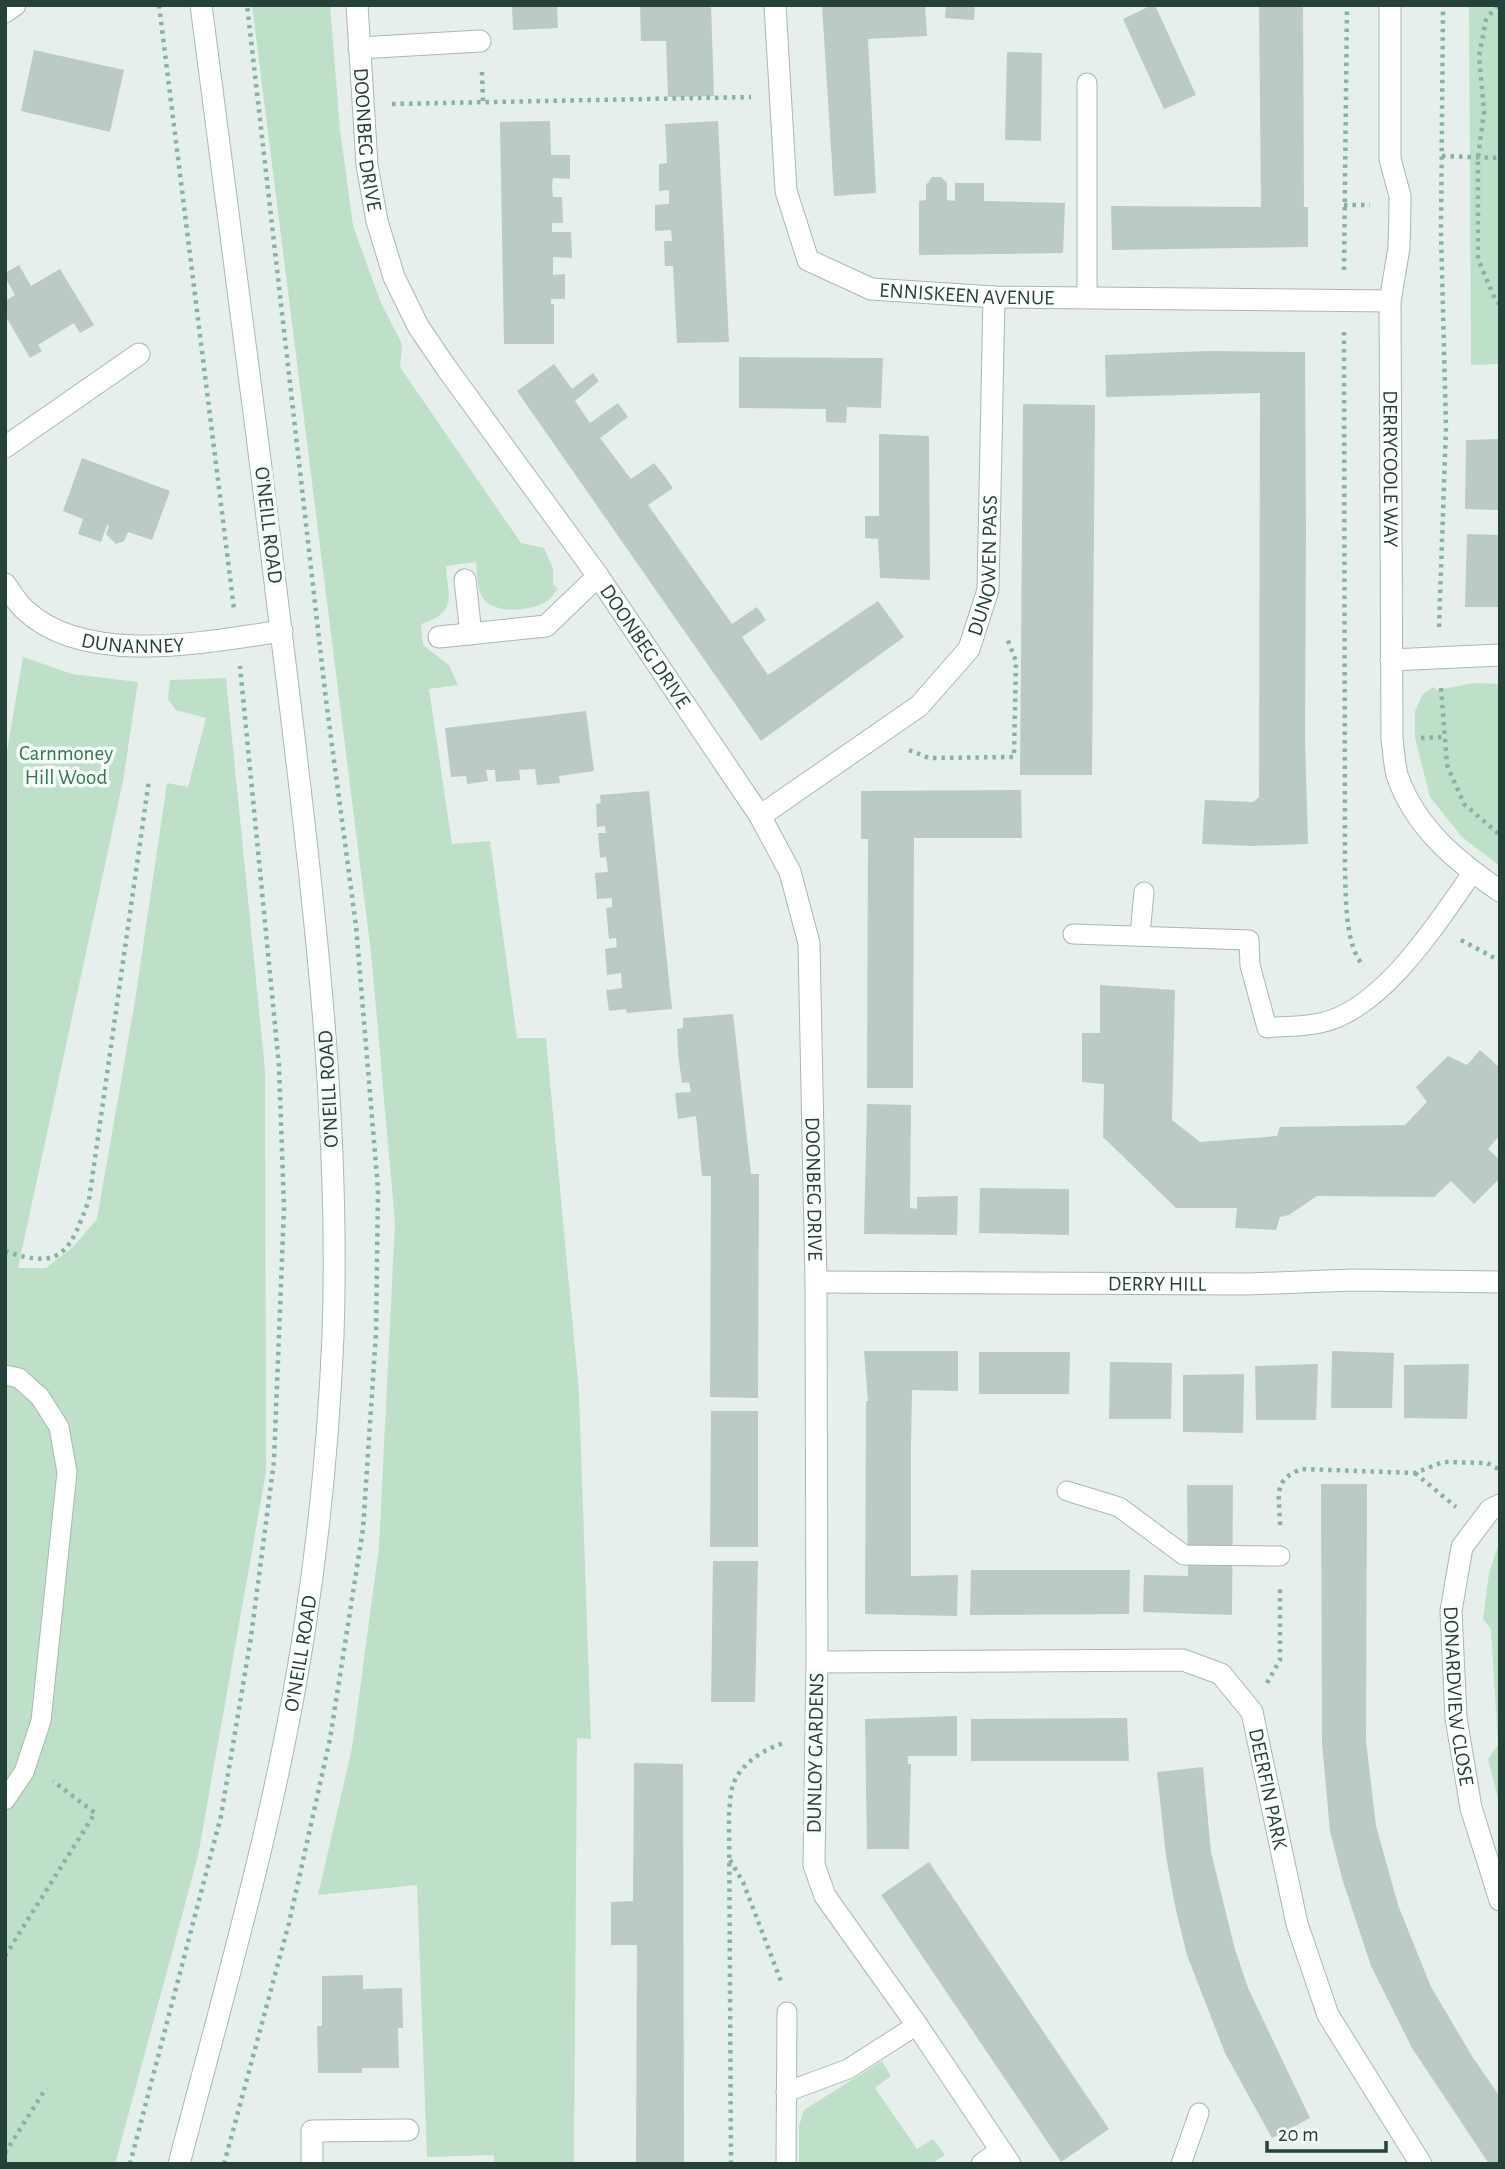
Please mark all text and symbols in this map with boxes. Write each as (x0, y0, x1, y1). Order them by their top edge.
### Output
street label: DOONBEG DRIVE (350, 67, 385, 213)
street label: ENNISKEEN AVENUE (879, 280, 1054, 309)
street label: DERRYCOOLE WAY (1379, 390, 1401, 548)
street label: O'NEILL ROAD (251, 465, 286, 585)
street label: DUNOWEN PASS (964, 495, 1001, 638)
street label: DOONBEG DRIVE (596, 581, 694, 712)
street label: DUNANNEY (79, 630, 185, 657)
park label: Carnmoney Hill Wood (19, 743, 113, 788)
street label: O'NEILL ROAD (315, 1030, 342, 1148)
street label: DOONBEG DRIVE (802, 1117, 826, 1261)
street label: DERRY HILL (1108, 1273, 1207, 1295)
street label: O'NEILL ROAD (281, 1594, 320, 1714)
street label: DONARDVIEW CLOSE (1440, 1606, 1477, 1787)
street label: DUNLOY GARDENS (804, 1672, 827, 1833)
street label: DEERFIN PARK (1245, 1726, 1291, 1852)
scale bar (1267, 2110, 1386, 2154)
text: 20 m (1278, 2124, 1319, 2145)

